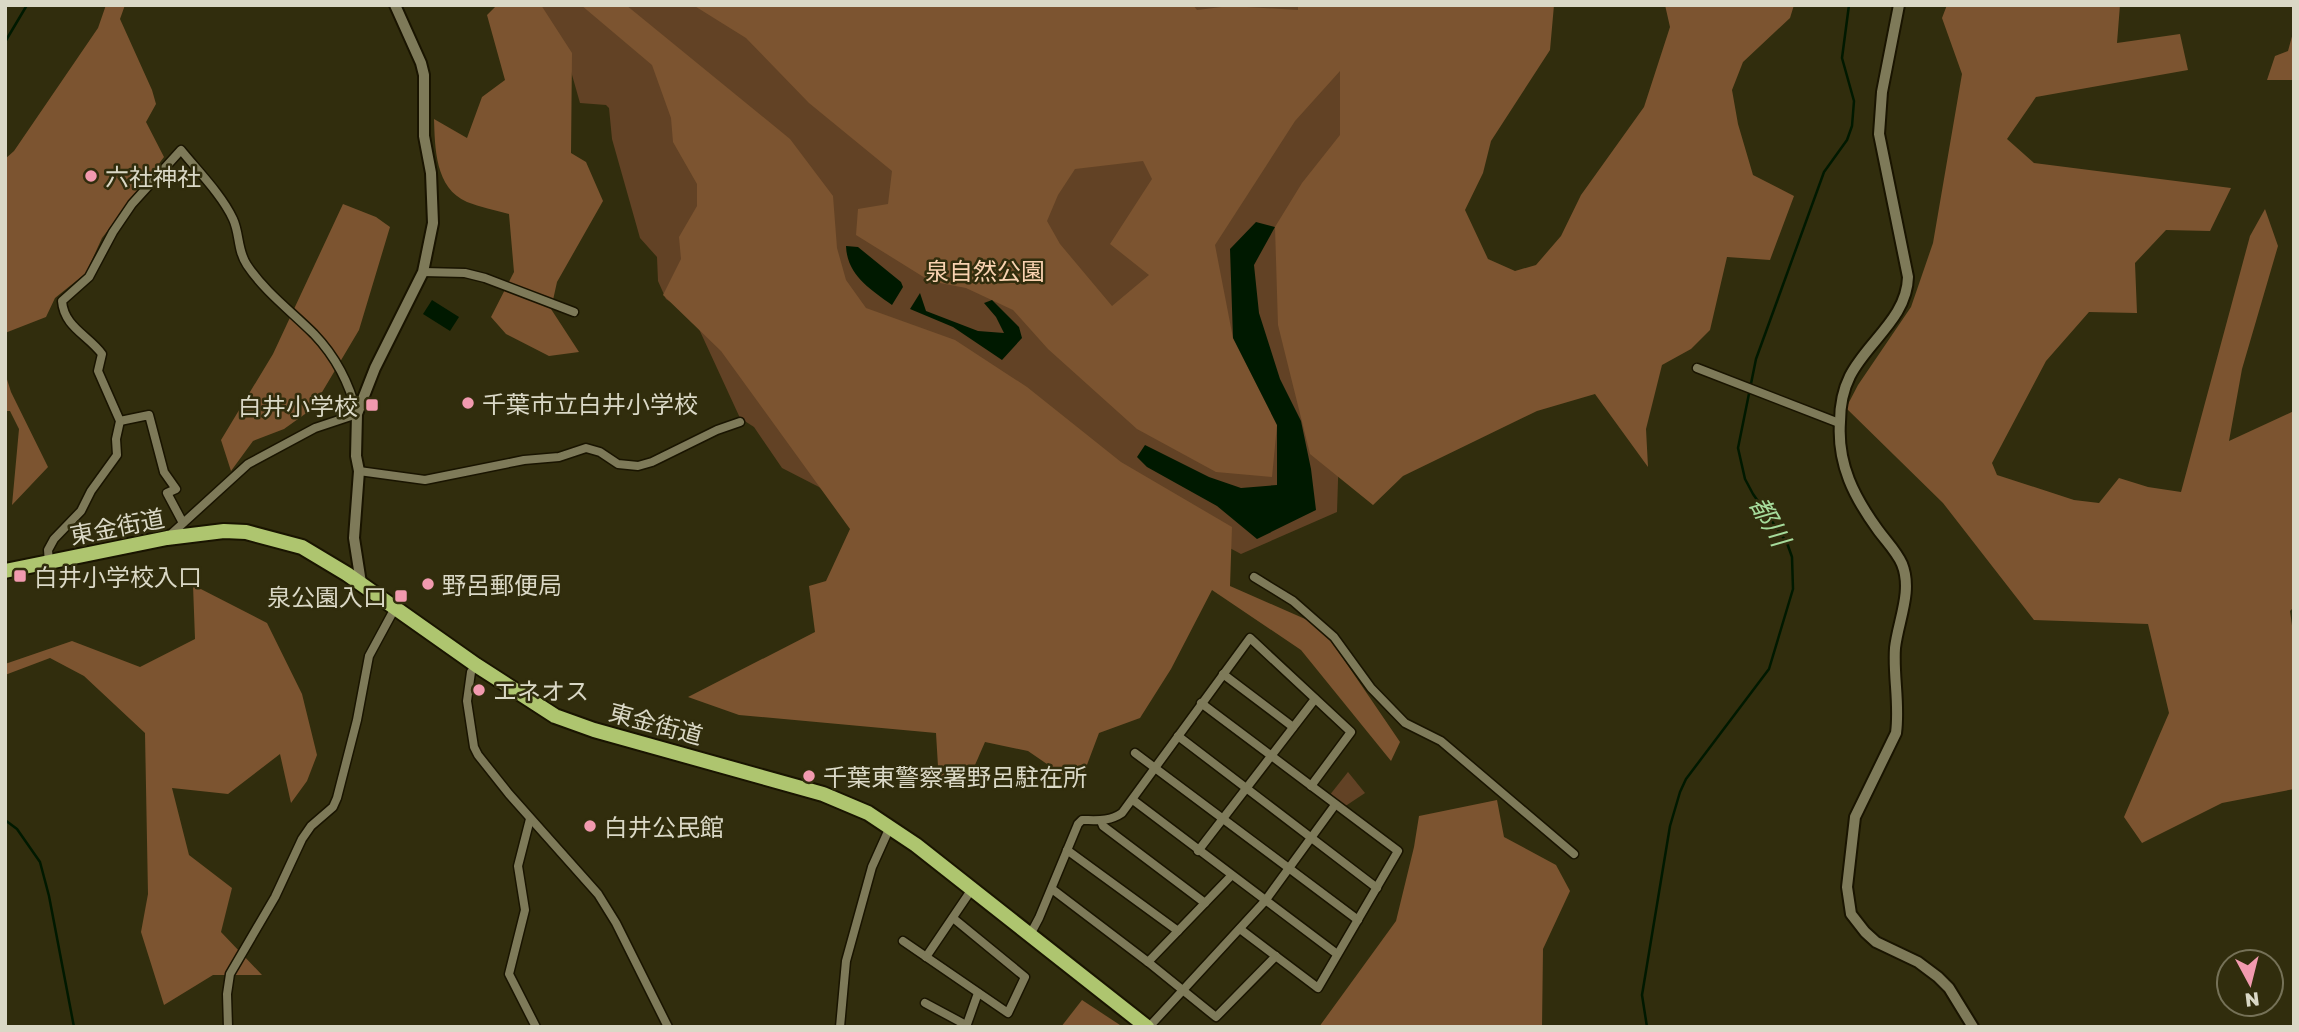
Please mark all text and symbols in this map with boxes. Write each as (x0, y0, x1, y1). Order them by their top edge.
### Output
place label: 六社神社 (105, 162, 201, 191)
marker: 六社神社 (83, 168, 99, 184)
park label: 泉自然公園 (925, 256, 1045, 285)
place label: 千葉市立白井小学校 (482, 389, 698, 418)
place label: 白井小学校 (238, 391, 358, 420)
marker: 千葉市立白井小学校 (460, 395, 476, 411)
marker: 白井小学校 (364, 397, 380, 413)
water label: 都川 (1744, 491, 1798, 554)
street label: 東金街道 (67, 503, 167, 549)
place label: 白井小学校入口 (34, 562, 202, 591)
marker: 白井小学校入口 (12, 568, 28, 584)
place label: 野呂郵便局 (442, 570, 562, 599)
marker: 野呂郵便局 (420, 576, 436, 592)
place label: 泉公園入口 (267, 582, 387, 611)
marker: 泉公園入口 (393, 588, 409, 604)
place label: エネオス (493, 676, 589, 705)
marker: エネオス (471, 682, 487, 698)
street label: 東金街道 (606, 697, 706, 749)
place label: 千葉東警察署野呂駐在所 (823, 762, 1087, 791)
marker: 千葉東警察署野呂駐在所 (801, 768, 817, 784)
place label: 白井公民館 (604, 812, 724, 841)
marker: 白井公民館 (582, 818, 598, 834)
north arrow (2215, 948, 2285, 1018)
text: N (2244, 988, 2261, 1013)

